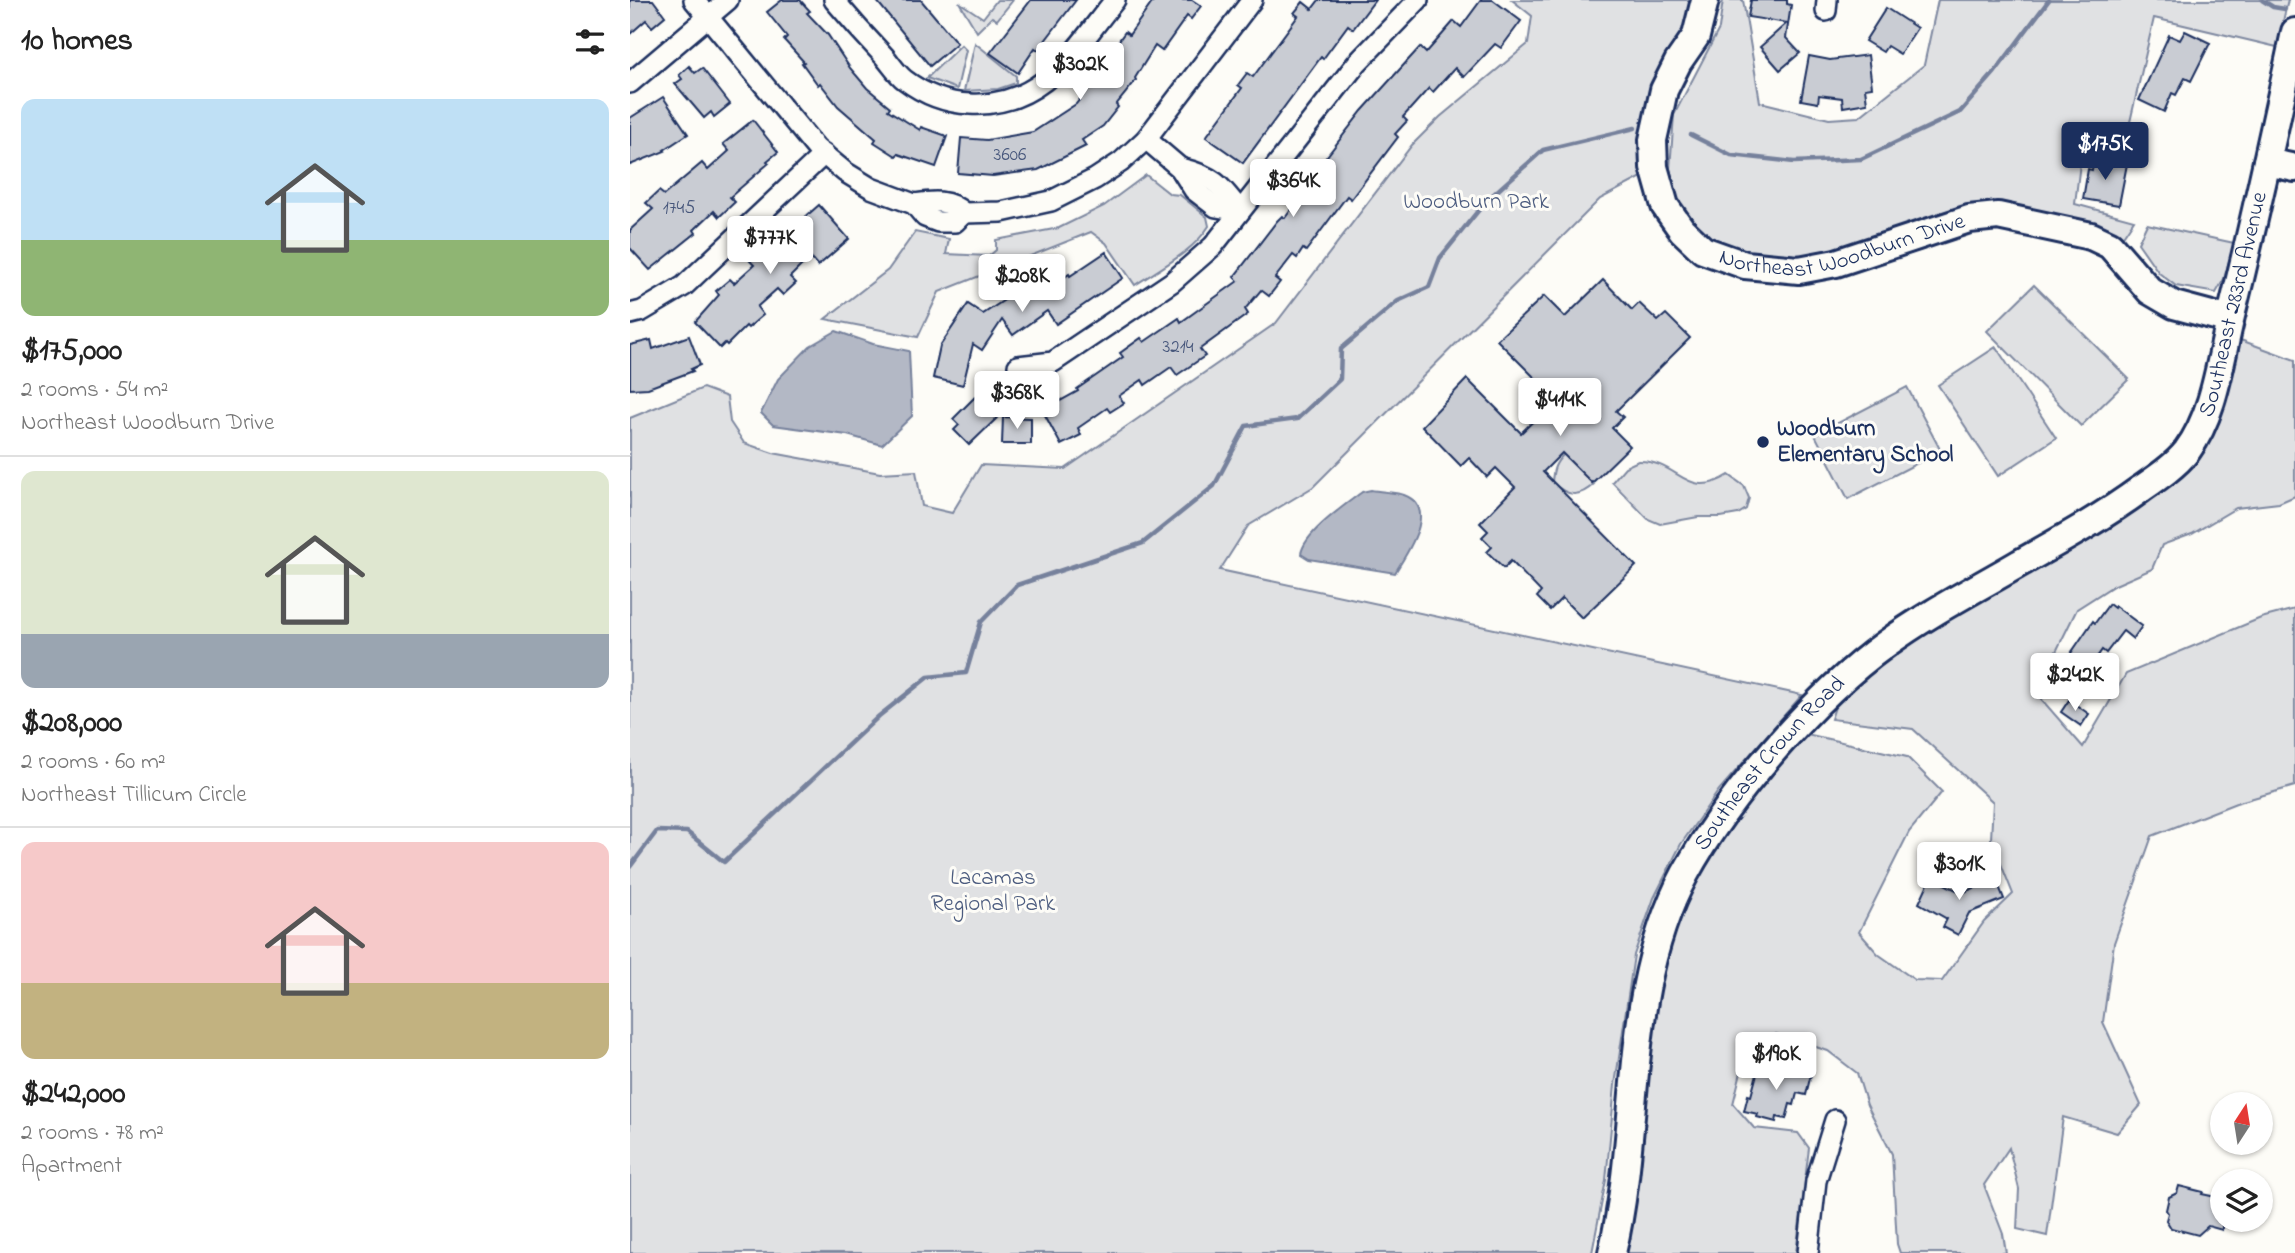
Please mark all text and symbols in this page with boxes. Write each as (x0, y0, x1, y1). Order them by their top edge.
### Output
text: 10 homes (21, 20, 133, 64)
icon: filters (571, 23, 609, 61)
pin: $302K (1031, 42, 1129, 102)
text: $302K (1052, 48, 1108, 81)
pin: $175K (2056, 122, 2154, 182)
text: $175K (2077, 128, 2133, 161)
house number: 3606 (994, 142, 1026, 169)
icon: home (252, 145, 378, 271)
pin: $364K (1244, 160, 1342, 219)
text: $364K (1266, 165, 1320, 198)
park label: Woodburn Park (1403, 186, 1550, 219)
street label: Southeast 283rd Avenue (2190, 188, 2276, 422)
house number: 1745 (663, 195, 695, 222)
street label: Northeast Woodburn Drive (1714, 205, 1970, 287)
pin: $777K (721, 216, 819, 276)
text: $777K (743, 222, 797, 255)
pin: $208K (973, 254, 1071, 314)
text: $208K (994, 260, 1050, 293)
text: $175,000 (21, 330, 122, 374)
house number: 3214 (1162, 334, 1194, 361)
pin: $368K (968, 372, 1066, 431)
text: 2 rooms · 54 m² (21, 374, 168, 407)
text: $368K (990, 377, 1044, 410)
pin: $414K (1511, 378, 1609, 438)
text: $414K (1534, 384, 1586, 417)
text: Northeast Woodburn Drive (21, 407, 274, 440)
place label: Woodburn Elementary School (1777, 413, 1954, 474)
marker: Woodburn Elementary School (1755, 434, 1771, 450)
icon: home (252, 517, 378, 643)
pin: $242K (2026, 654, 2124, 713)
text: $242K (2046, 659, 2104, 692)
street label: Southeast Crown Road (1686, 668, 1853, 858)
text: $208,000 (21, 702, 122, 746)
text: 2 rooms · 60 m² (21, 746, 166, 779)
text: Northeast Tillicum Circle (21, 779, 247, 812)
pin: $301K (1910, 842, 2008, 902)
text: $301K (1933, 848, 1985, 881)
park label: Lacamas Regional Park (931, 862, 1056, 922)
icon: home (252, 888, 378, 1014)
pin: $190K (1727, 1032, 1825, 1092)
text: $190K (1751, 1038, 1801, 1071)
text: $242,000 (21, 1073, 125, 1117)
north arrow (2210, 1092, 2273, 1155)
map controls (2210, 1092, 2273, 1232)
text: 2 rooms · 78 m² (21, 1117, 164, 1150)
text: Apartment (21, 1150, 122, 1183)
button: layers (2210, 1169, 2273, 1232)

